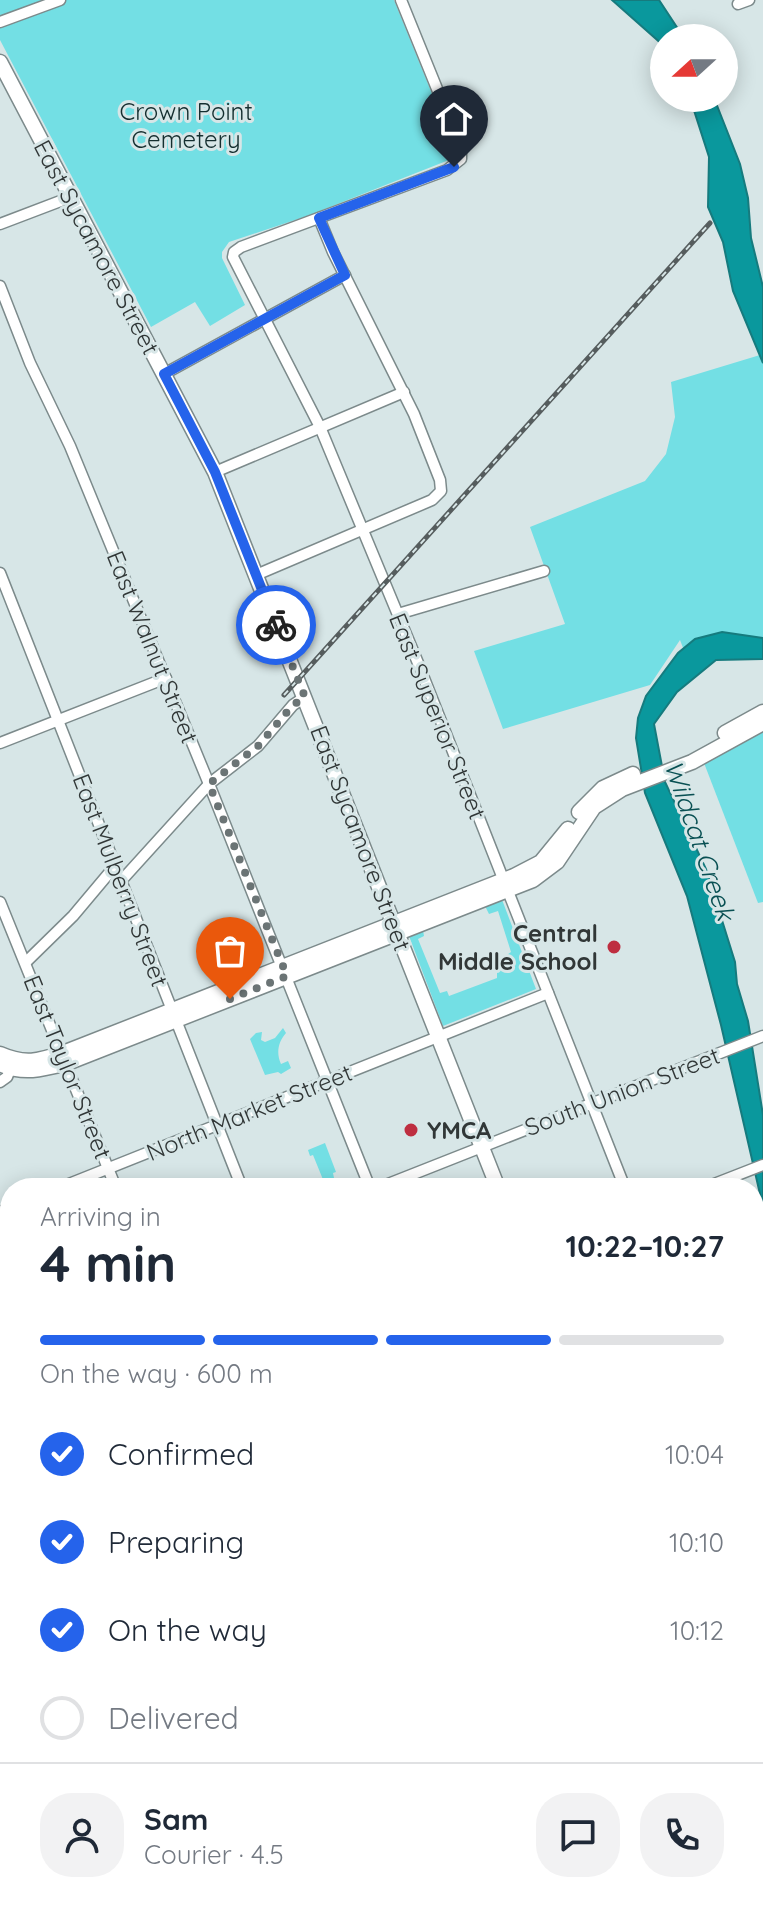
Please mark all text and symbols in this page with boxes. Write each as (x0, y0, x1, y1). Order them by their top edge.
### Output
north arrow (650, 24, 738, 112)
map controls (650, 24, 738, 112)
pin (420, 85, 488, 167)
park label: Crown Point Cemetery (119, 96, 253, 154)
icon: home (432, 97, 476, 141)
street label: East Sycamore Street (28, 134, 166, 360)
street label: East Walnut Street (101, 546, 205, 748)
courier (236, 585, 316, 665)
icon: bike (254, 603, 298, 647)
street label: East Superior Street (383, 609, 493, 823)
street label: East Sycamore Street (304, 721, 418, 955)
water label: Wildcat Creek (657, 756, 743, 926)
street label: East Mulberry Street (67, 769, 175, 991)
pin (196, 917, 264, 999)
place label: Central Middle School (438, 918, 598, 976)
icon: bag (208, 929, 252, 973)
marker: Central Middle School (605, 938, 623, 956)
street label: East Taylor Street (17, 971, 119, 1163)
street label: South Union Street (520, 1040, 724, 1142)
street label: North Market Street (142, 1057, 356, 1167)
place label: YMCA (427, 1115, 492, 1145)
marker: YMCA (402, 1121, 420, 1139)
text: Arriving in (40, 1200, 161, 1233)
text: 10:22–10:27 (565, 1227, 724, 1265)
text: 4 min (40, 1230, 176, 1295)
text: On the way · 600 m (40, 1357, 273, 1390)
icon: check (40, 1432, 84, 1476)
text: Confirmed (108, 1435, 254, 1473)
text: 10:04 (665, 1438, 724, 1471)
icon: check (40, 1520, 84, 1564)
text: Preparing (108, 1523, 244, 1561)
text: 10:10 (669, 1526, 724, 1559)
icon: check (40, 1608, 84, 1652)
text: On the way (108, 1611, 267, 1649)
text: 10:12 (670, 1614, 724, 1647)
text: Delivered (108, 1699, 239, 1737)
button: person (40, 1793, 124, 1877)
button: chat (536, 1793, 620, 1877)
button: phone (640, 1793, 724, 1877)
text: Sam (144, 1800, 208, 1838)
text: Courier · 4.5 (144, 1838, 284, 1871)

